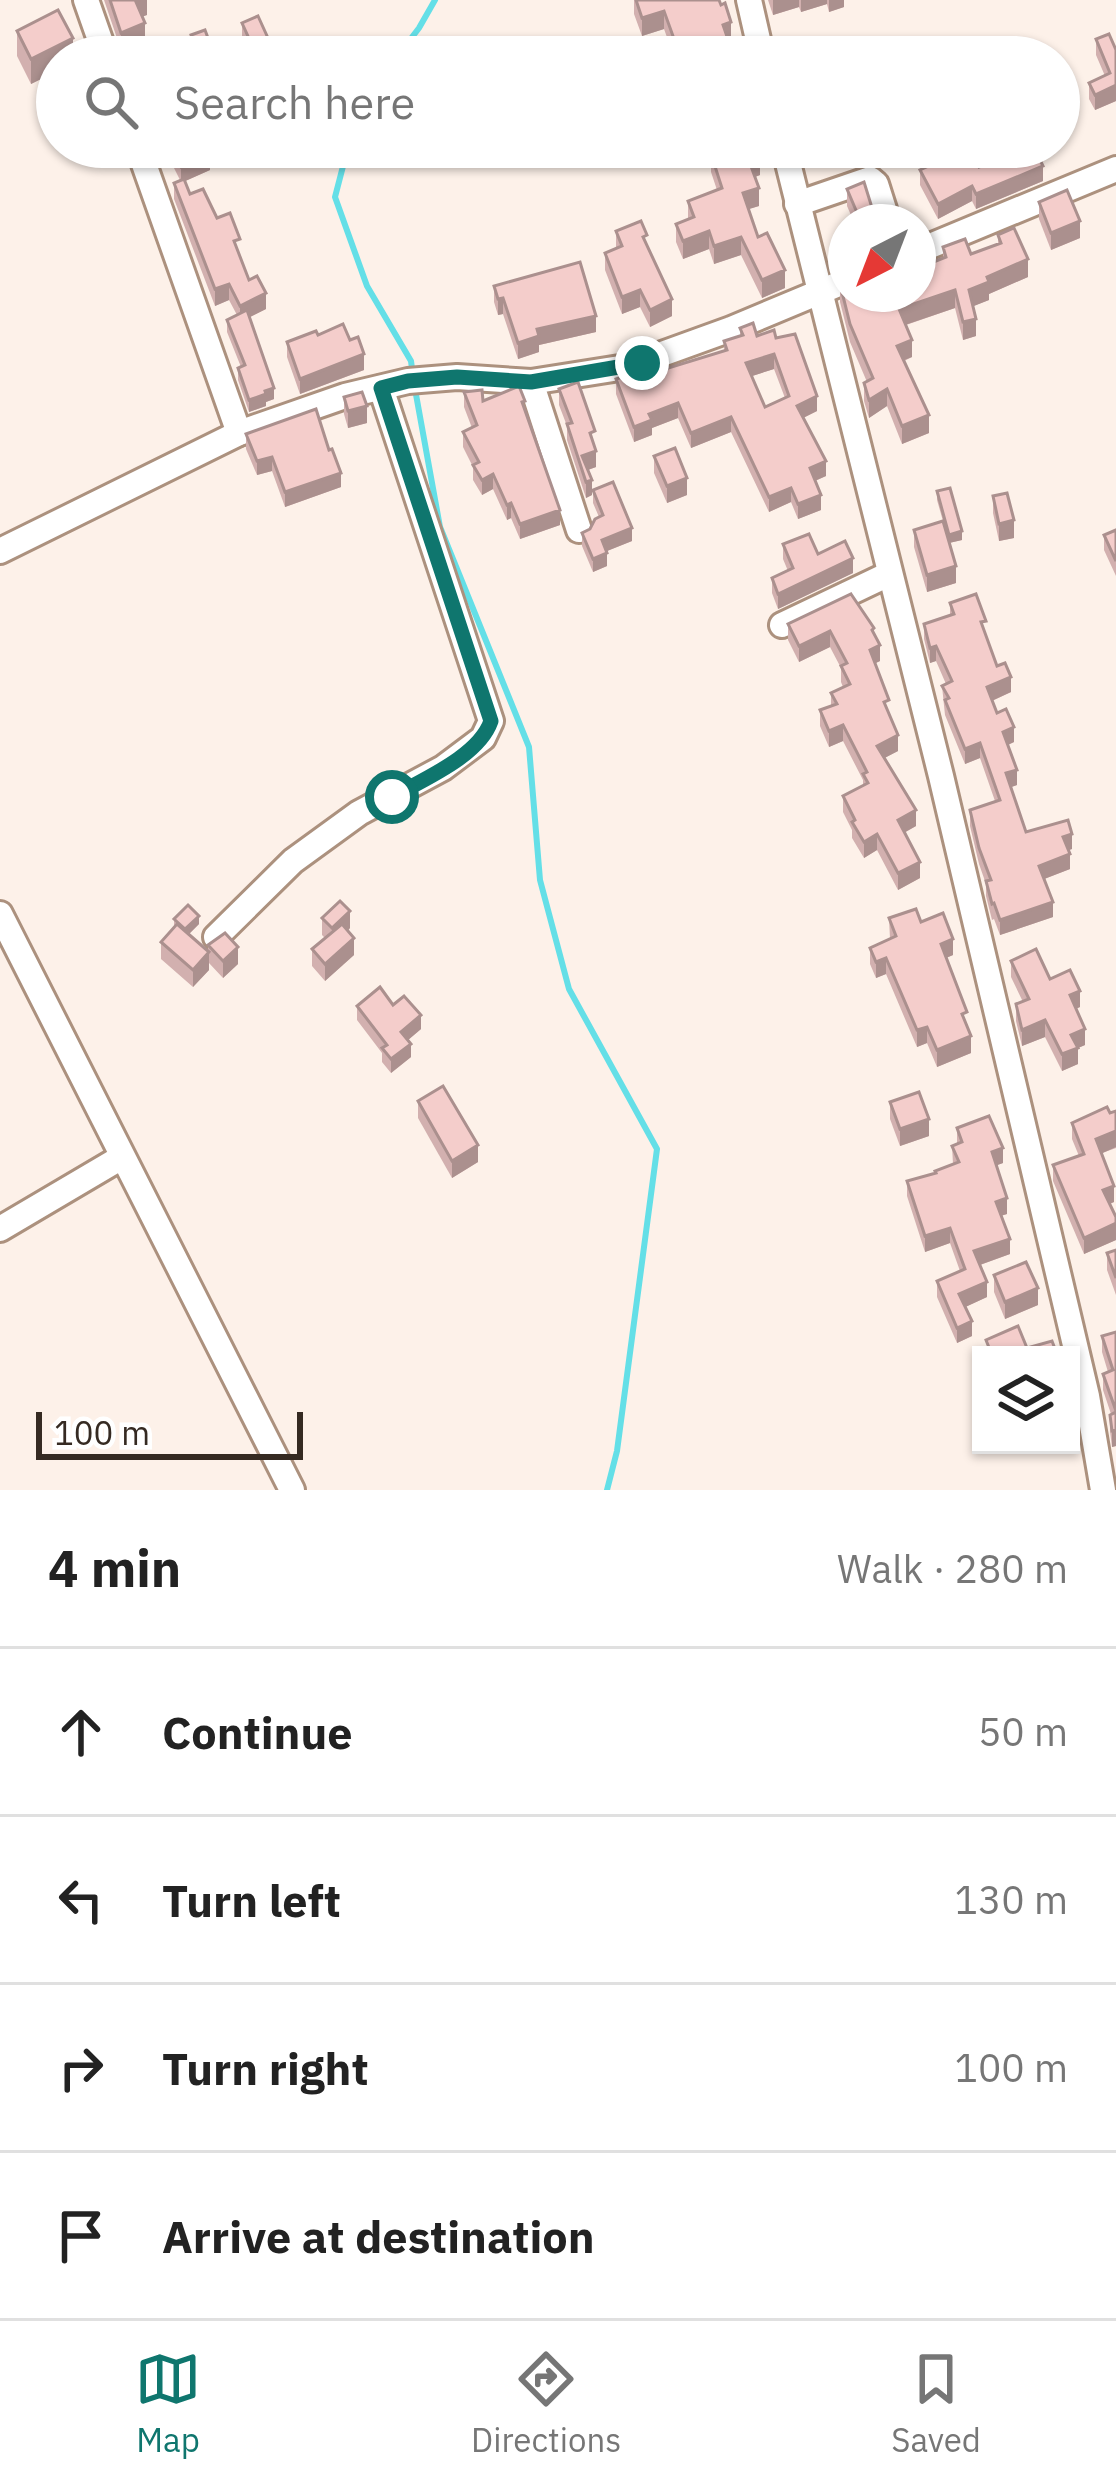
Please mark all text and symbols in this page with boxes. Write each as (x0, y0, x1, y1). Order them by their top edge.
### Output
search box (36, 36, 1080, 168)
icon: search (78, 69, 144, 135)
text: Search here (174, 73, 415, 131)
north arrow (828, 204, 936, 312)
route end (615, 336, 669, 390)
route start (365, 770, 419, 824)
map controls (972, 1346, 1080, 1454)
button: layers (972, 1346, 1080, 1454)
scale bar (36, 1406, 303, 1459)
text: 100 m (54, 1411, 150, 1454)
text: 4 min (48, 1535, 181, 1601)
text: Walk · 280 m (837, 1543, 1068, 1594)
icon: ahead (48, 1699, 114, 1765)
text: Continue (162, 1703, 353, 1761)
text: 50 m (978, 1706, 1068, 1757)
icon: left (48, 1867, 114, 1933)
text: Turn left (162, 1871, 341, 1929)
text: 130 m (955, 1874, 1068, 1925)
icon: right (48, 2035, 114, 2101)
text: Turn right (162, 2039, 369, 2097)
text: 100 m (955, 2042, 1068, 2093)
icon: arrive (48, 2203, 114, 2269)
text: Arrive at destination (162, 2207, 595, 2265)
tab: Map (135, 2346, 201, 2461)
tab: Directions (471, 2346, 621, 2461)
tab: Saved (891, 2346, 981, 2461)

